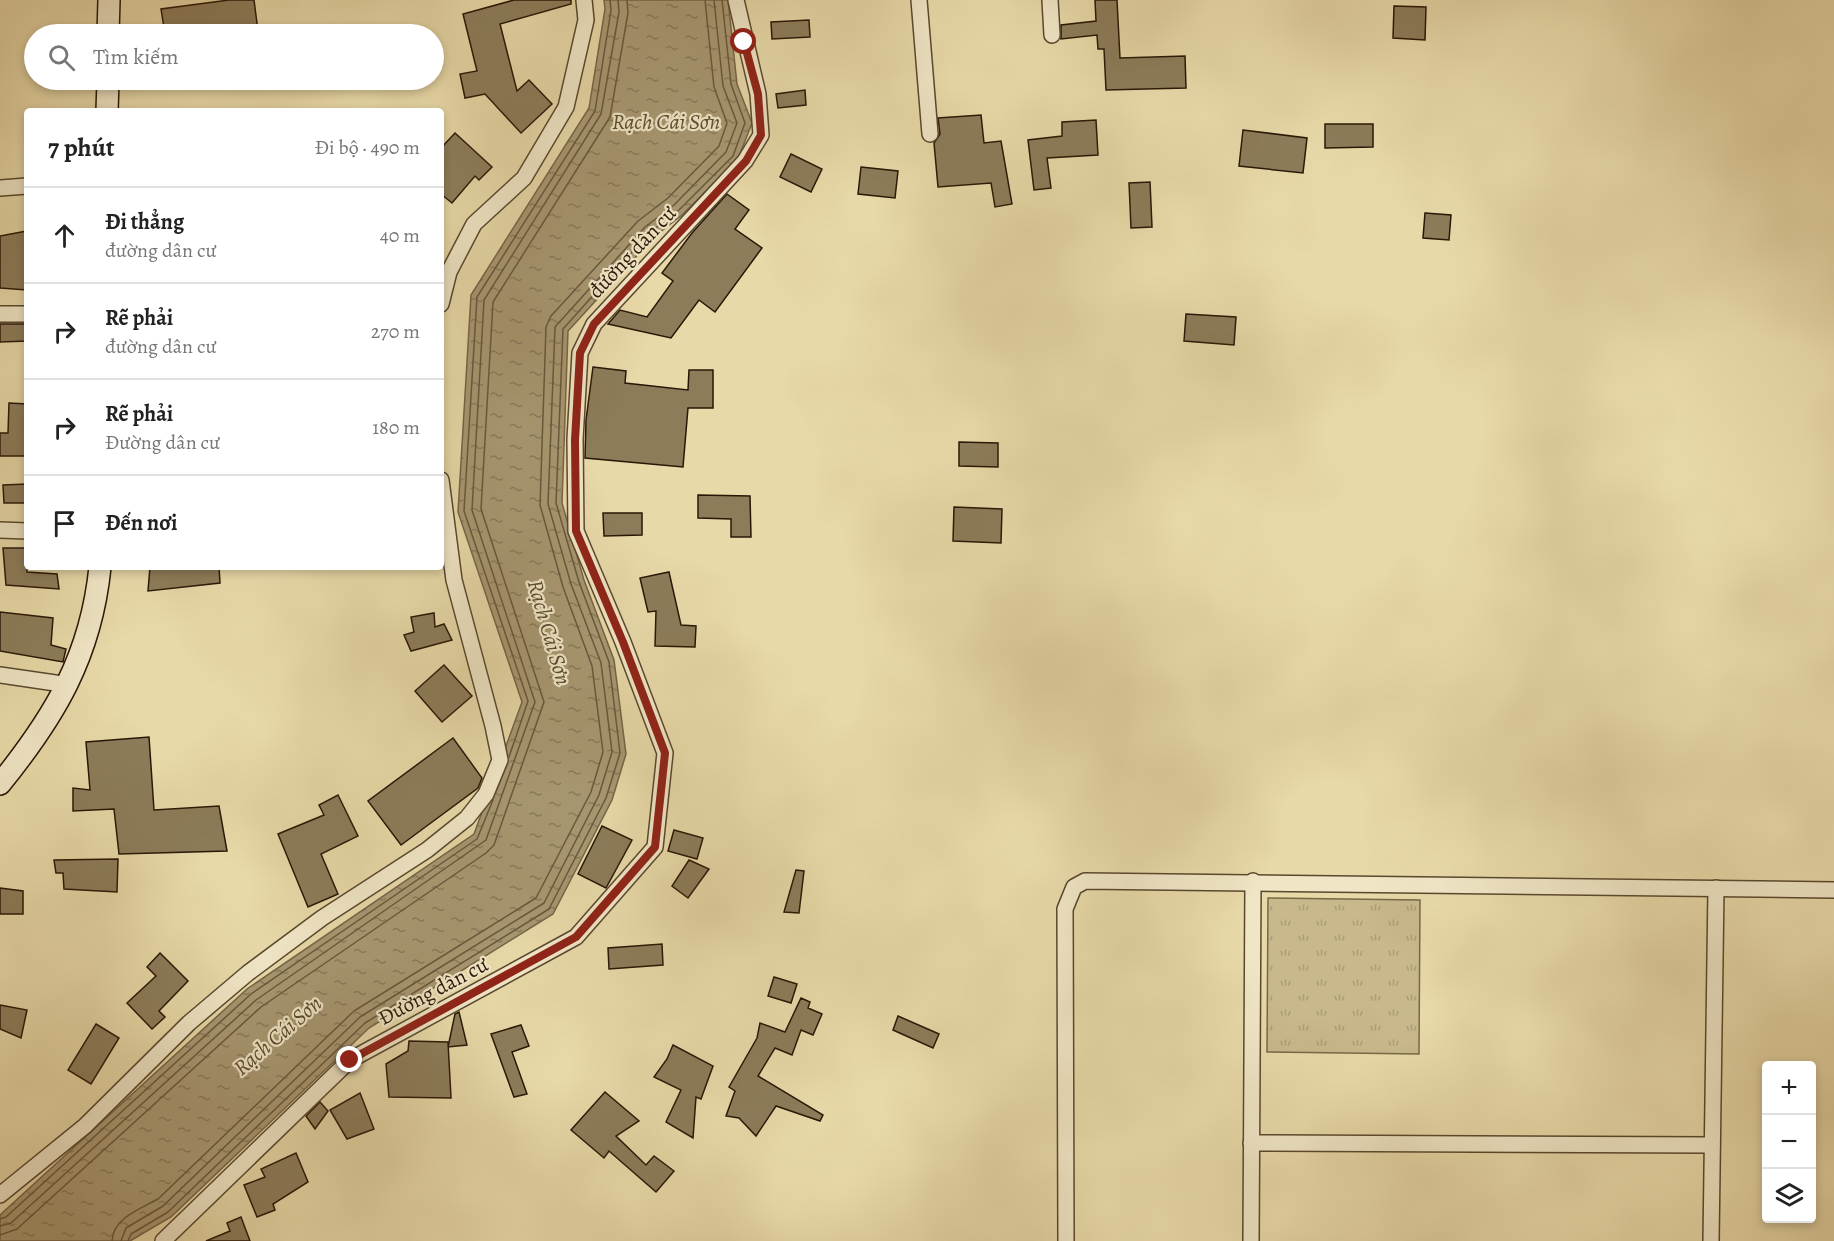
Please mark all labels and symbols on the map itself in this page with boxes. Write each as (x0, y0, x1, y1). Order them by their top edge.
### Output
route start (730, 28, 756, 54)
water label: Rạch Cái Sơn (612, 107, 720, 137)
street label: đường dân cư (582, 199, 682, 304)
water label: Rạch Cái Sơn (520, 576, 578, 688)
street label: Đường dân cư (373, 950, 493, 1032)
water label: Rạch Cái Sơn (227, 989, 328, 1083)
route end (336, 1046, 362, 1072)

